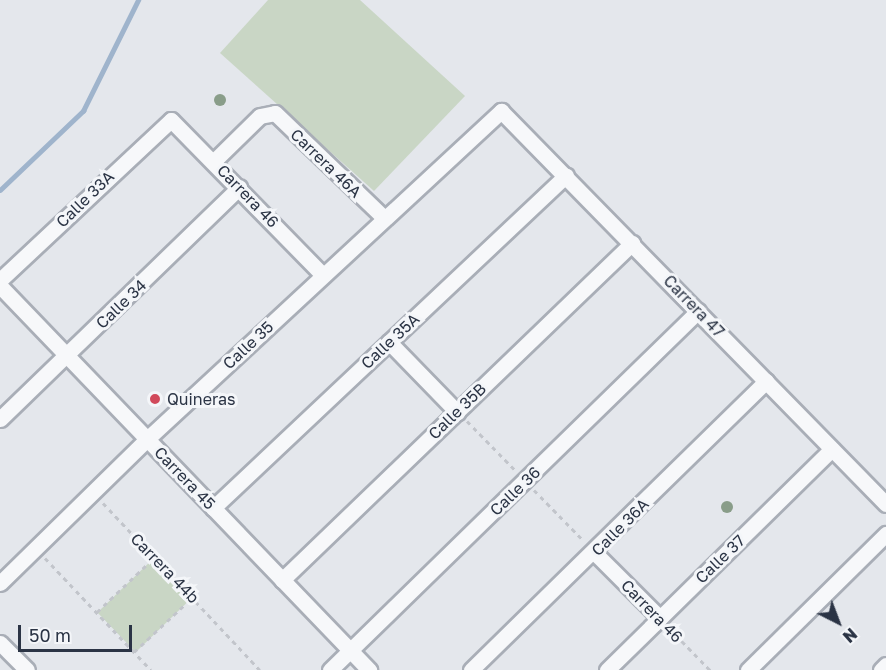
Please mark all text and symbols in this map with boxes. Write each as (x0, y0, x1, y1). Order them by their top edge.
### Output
street label: Carrera 46A (287, 125, 365, 201)
street label: Carrera 46 (213, 161, 283, 231)
street label: Calle 33A (52, 167, 118, 231)
street label: Carrera 47 (660, 271, 728, 341)
street label: Calle 34 (92, 275, 150, 333)
street label: Calle 35A (357, 309, 423, 373)
street label: Calle 35 (219, 317, 277, 373)
street label: Calle 35B (424, 379, 490, 443)
place label: Quineras (167, 389, 236, 409)
marker: Quineras (148, 392, 162, 406)
street label: Carrera 45 (150, 443, 220, 513)
street label: Calle 36 (486, 462, 544, 520)
street label: Calle 36A (587, 494, 653, 560)
street label: Carrera 44b (127, 529, 203, 607)
street label: Calle 37 (691, 531, 749, 587)
street label: Carrera 46 (617, 576, 687, 646)
north arrow (808, 592, 868, 652)
scale bar (21, 613, 135, 651)
text: 50 m (29, 624, 71, 646)
text: N (839, 624, 861, 647)

